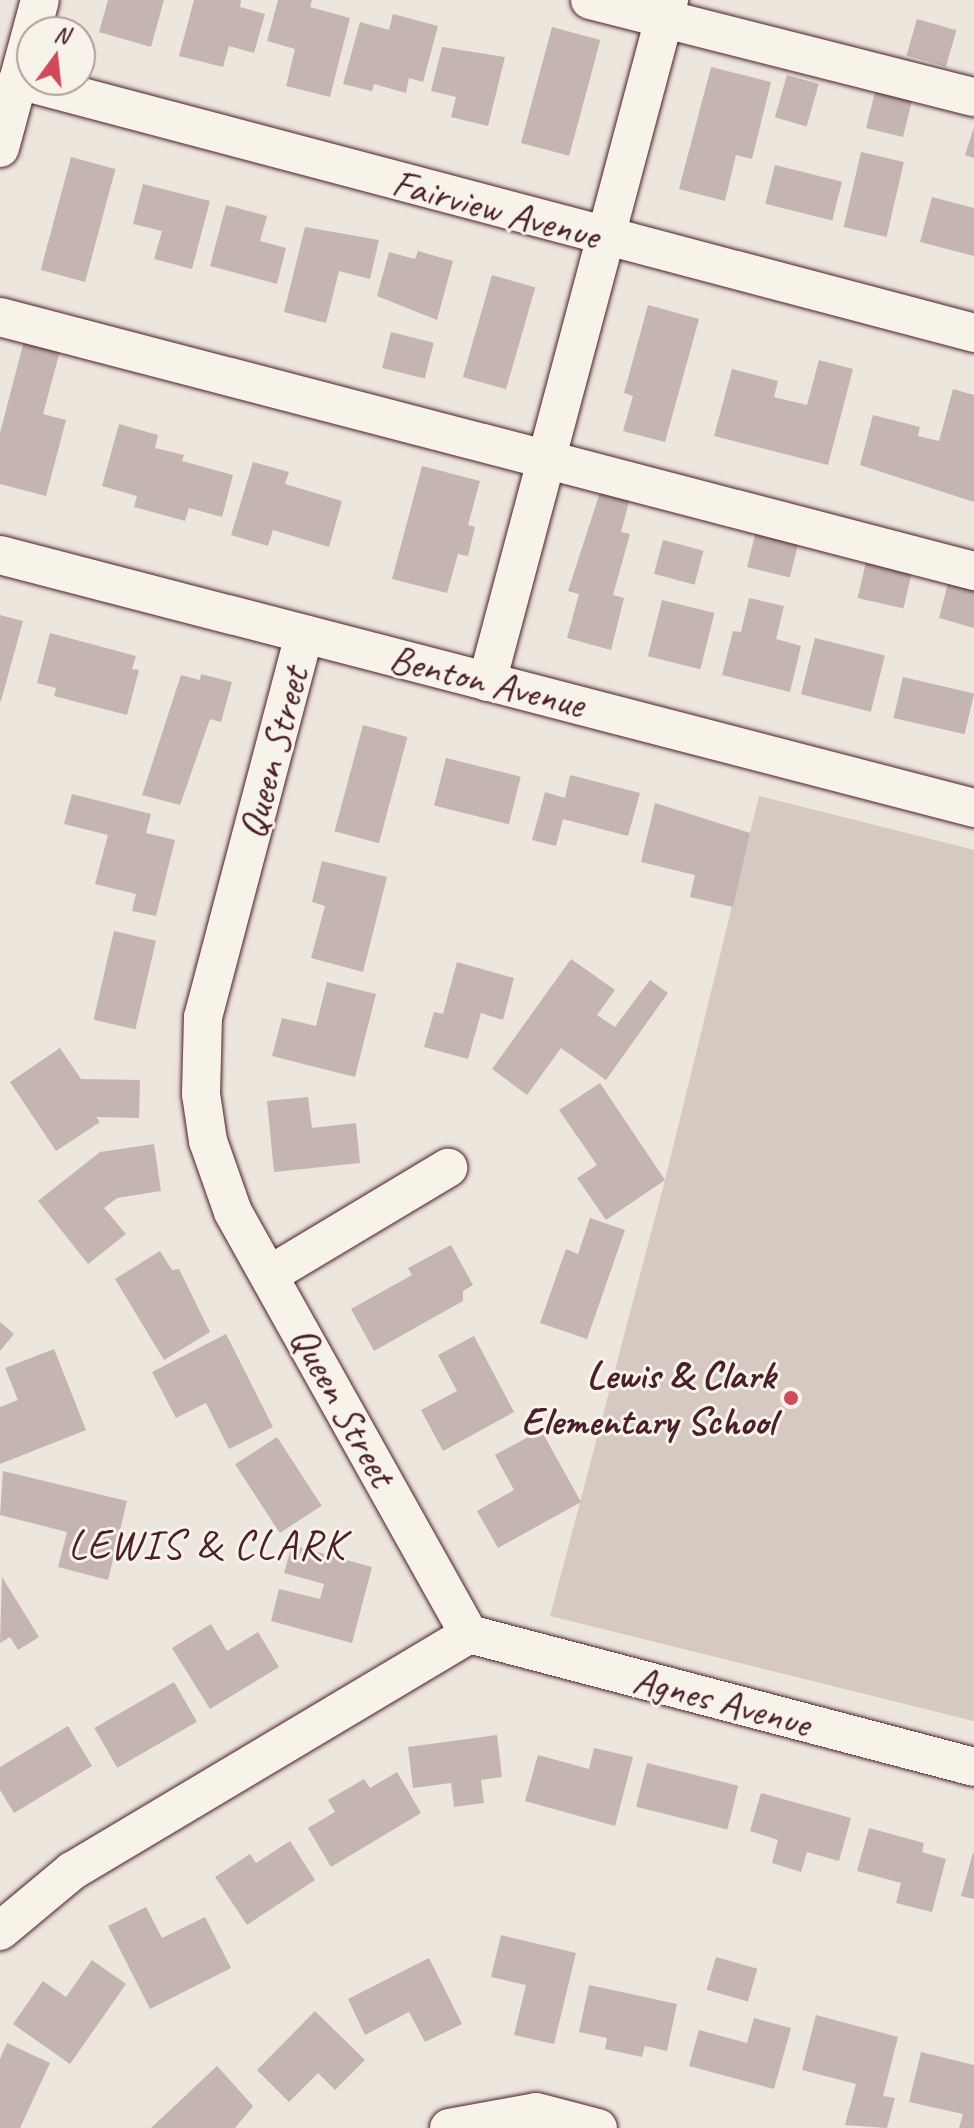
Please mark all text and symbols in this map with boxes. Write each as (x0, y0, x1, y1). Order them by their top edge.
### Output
north arrow (16, 16, 96, 96)
text: N (51, 19, 72, 50)
street label: Fairview Avenue (387, 158, 605, 260)
street label: Benton Avenue (385, 634, 589, 728)
street label: Queen Street (227, 662, 319, 844)
street label: Queen Street (279, 1318, 407, 1494)
place label: Lewis & Clark Elementary School (521, 1351, 775, 1445)
marker: Lewis & Clark Elementary School (782, 1389, 800, 1407)
district label: LEWIS & CLARK (69, 1520, 345, 1570)
street label: Agnes Avenue (629, 1654, 815, 1748)

